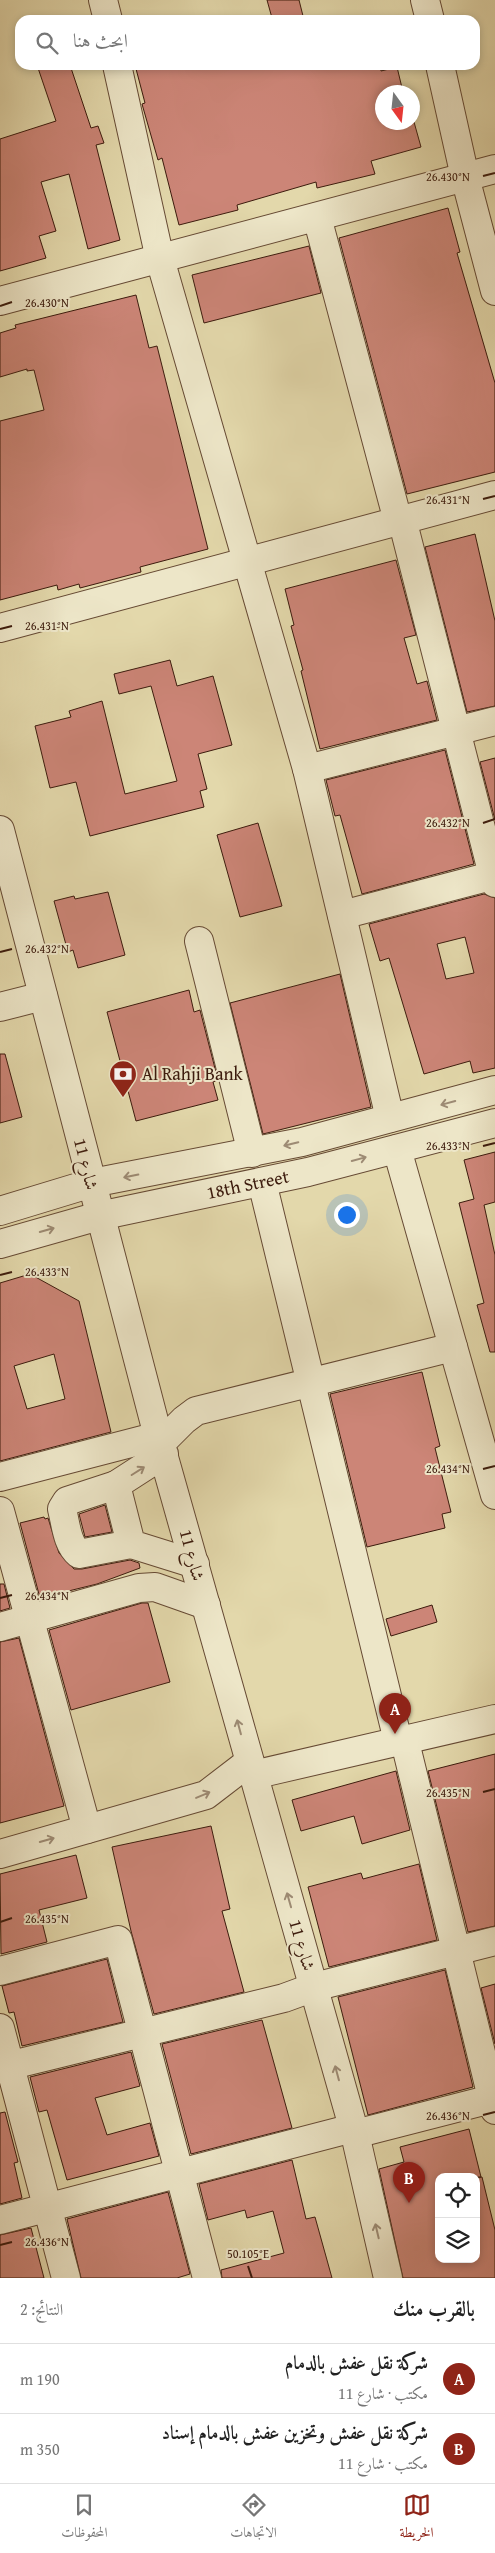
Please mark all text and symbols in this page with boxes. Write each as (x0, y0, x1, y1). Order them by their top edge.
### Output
search box (15, 15, 480, 70)
text: ابحث هنا (73, 26, 128, 54)
icon: search (33, 29, 61, 57)
north arrow (375, 85, 420, 130)
text: 26.430°N (426, 168, 470, 185)
text: 26.430°N (25, 294, 69, 311)
text: 26.431°N (426, 491, 470, 508)
text: 26.431°N (25, 617, 69, 634)
text: 26.432°N (426, 814, 470, 831)
text: 26.432°N (25, 940, 69, 957)
bank icon: Al Rahji Bank (108, 1059, 138, 1098)
place label: Al Rahji Bank (142, 1060, 244, 1087)
one-way arrow (440, 1098, 456, 1108)
street label: شارع 11 (65, 1135, 106, 1193)
text: 26.433°N (426, 1137, 470, 1154)
one-way arrow (283, 1140, 299, 1149)
one-way arrow (350, 1154, 366, 1163)
street label: 18th Street (204, 1162, 292, 1206)
one-way arrow (124, 1171, 140, 1181)
your location (334, 1202, 360, 1228)
one-way arrow (39, 1225, 55, 1235)
text: 26.433°N (25, 1263, 69, 1280)
text: 26.434°N (426, 1460, 470, 1477)
one-way arrow (131, 1465, 145, 1475)
street label: شارع 11 (171, 1526, 212, 1584)
text: 26.434°N (25, 1587, 69, 1604)
pin: A (379, 1693, 411, 1734)
one-way arrow (234, 1719, 243, 1735)
text: 26.435°N (426, 1784, 470, 1801)
one-way arrow (195, 1789, 210, 1799)
one-way arrow (39, 1835, 55, 1845)
one-way arrow (283, 1892, 293, 1908)
text: 26.435°N (25, 1910, 69, 1927)
street label: شارع 11 (280, 1916, 323, 1974)
one-way arrow (332, 2066, 342, 2082)
text: 26.436°N (426, 2107, 470, 2124)
pin: B (393, 2162, 425, 2203)
map controls (435, 2173, 480, 2263)
button: locate (435, 2173, 480, 2218)
button: layers (435, 2218, 480, 2263)
one-way arrow (372, 2223, 381, 2239)
text: 26.436°N (25, 2233, 69, 2250)
text: 50.105°E (227, 2245, 269, 2262)
text: بالقرب منك (393, 2293, 475, 2324)
text: النتائج: 2 (20, 2297, 63, 2321)
text: شركة نقل عفش بالدمام (285, 2348, 428, 2376)
text: 190 m (20, 2367, 60, 2391)
text: A (454, 2367, 464, 2391)
text: مكتب · شارع 11 (338, 2381, 428, 2405)
text: شركة نقل عفش وتخزين عفش بالدمام إسناد (162, 2418, 428, 2446)
text: 350 m (20, 2437, 60, 2461)
text: B (454, 2437, 464, 2461)
text: مكتب · شارع 11 (338, 2451, 428, 2475)
tab: المحفوظات (61, 2491, 108, 2546)
tab: الاتجاهات (230, 2491, 277, 2546)
tab: الخريطة (400, 2491, 434, 2546)

